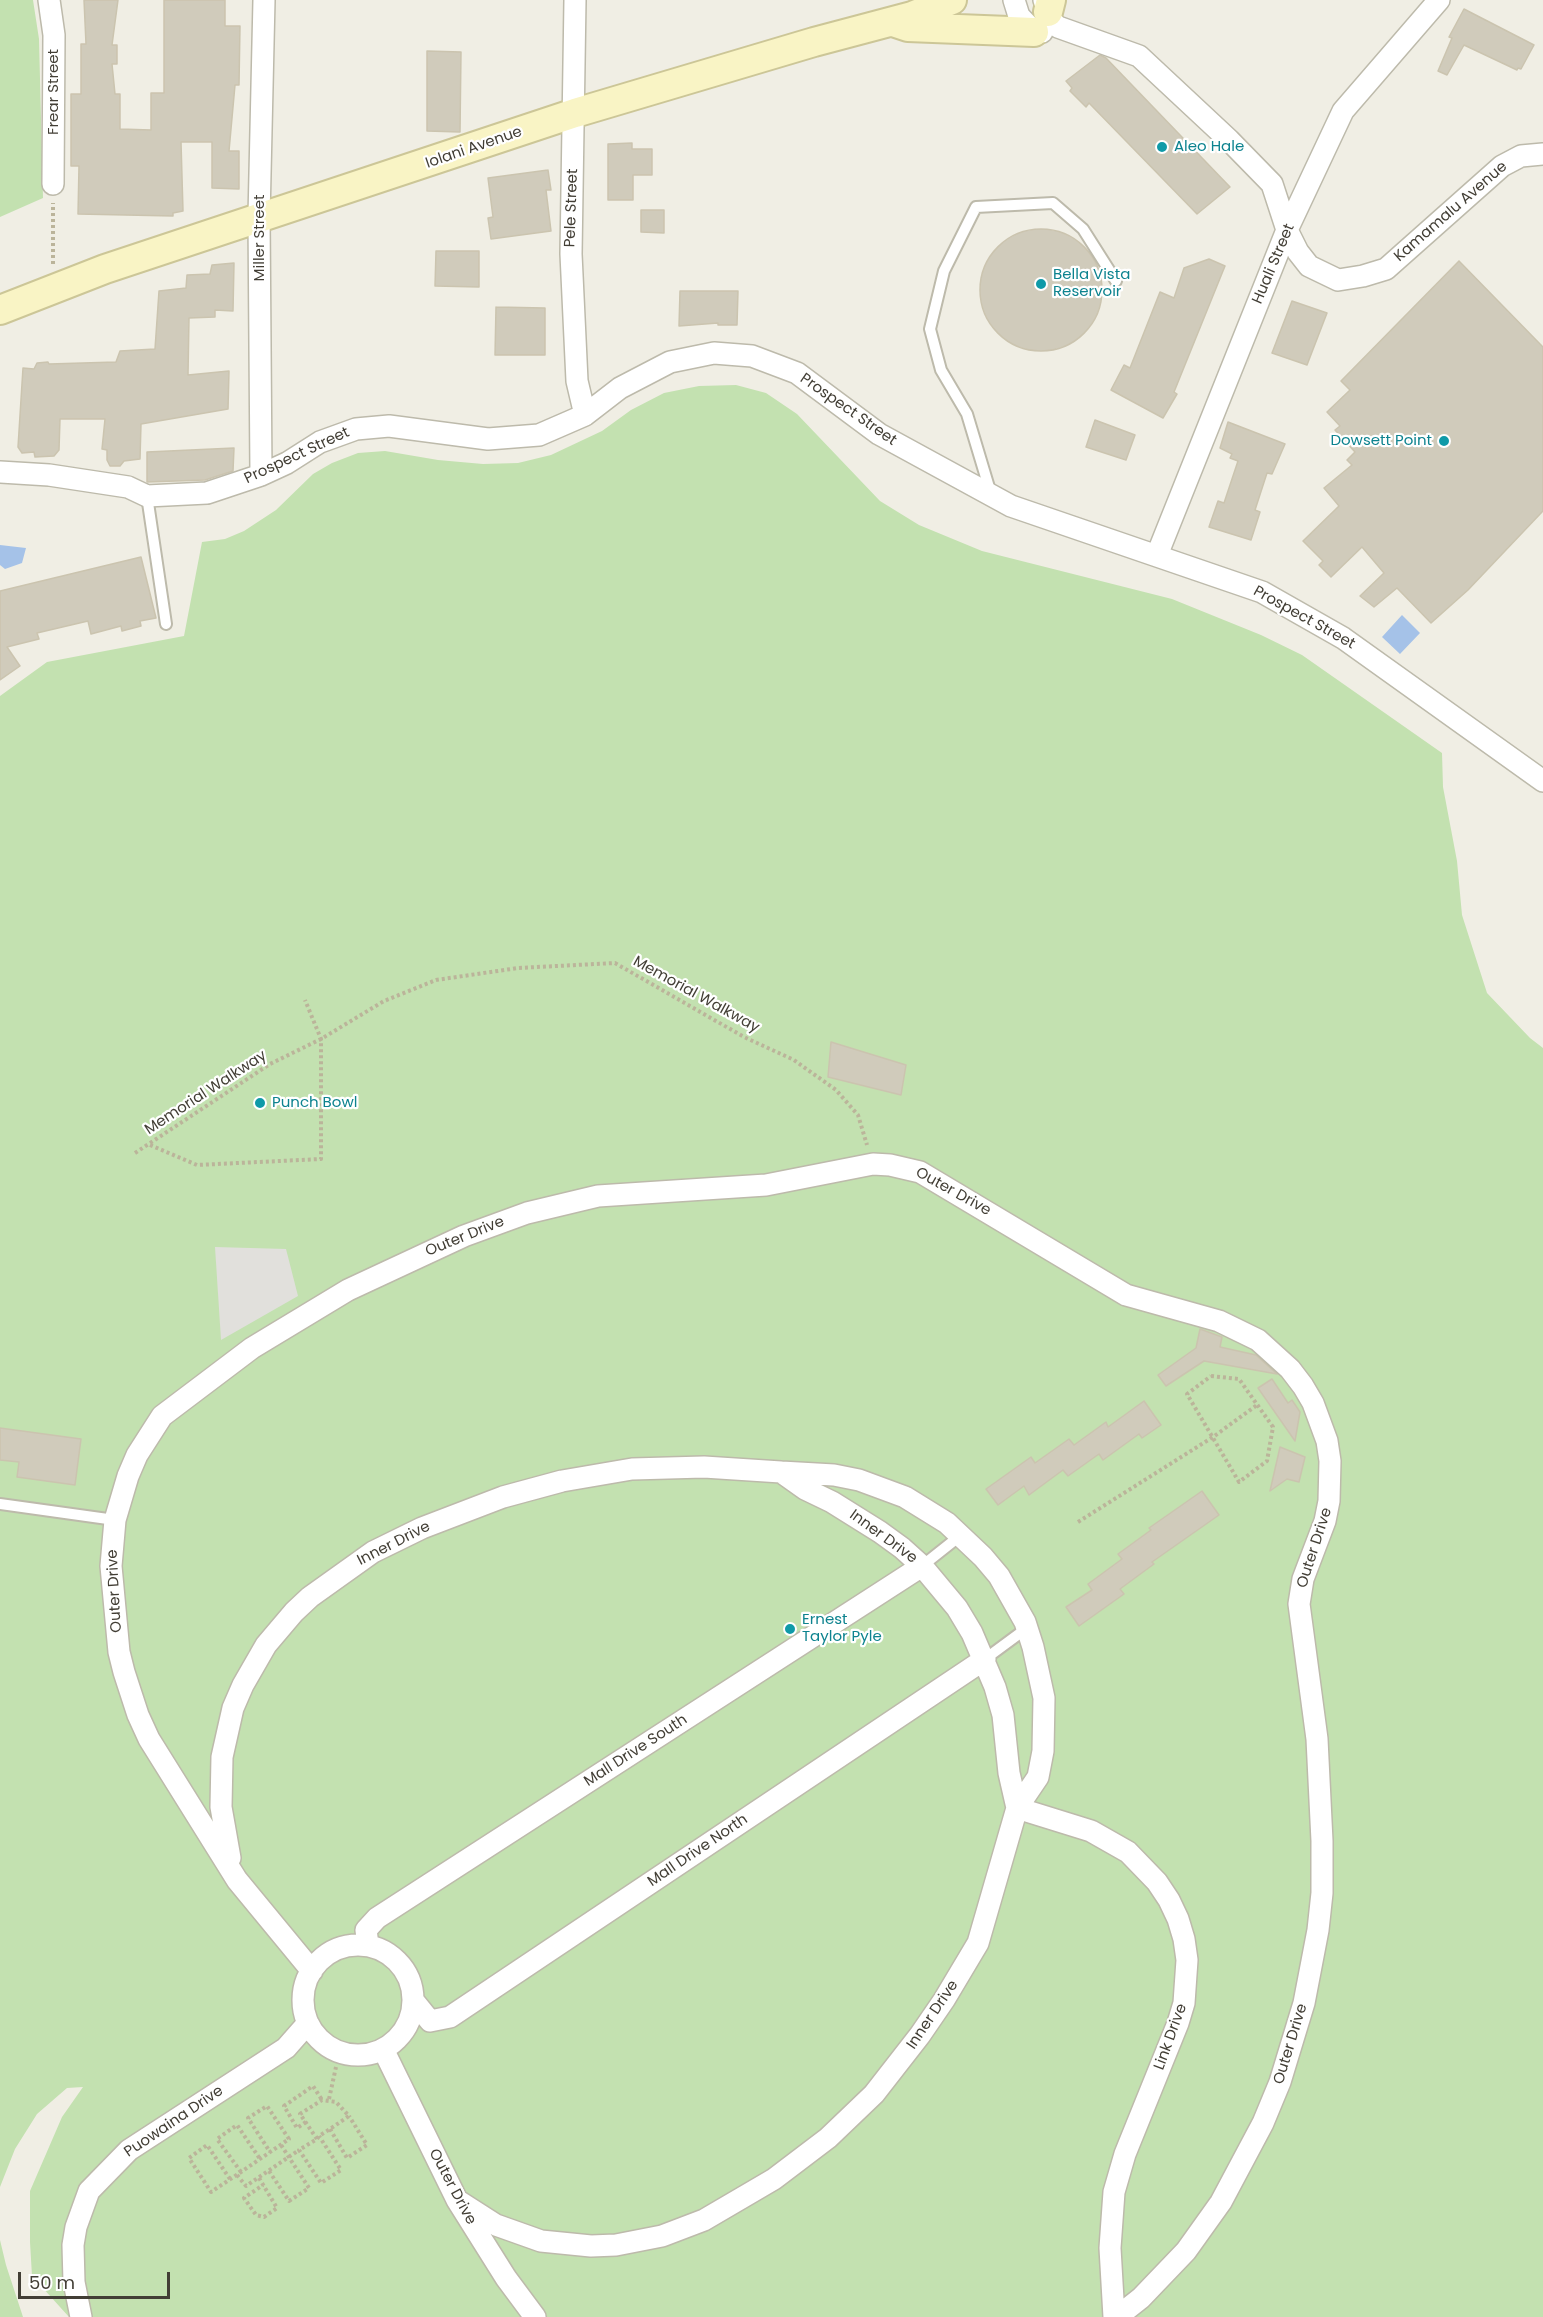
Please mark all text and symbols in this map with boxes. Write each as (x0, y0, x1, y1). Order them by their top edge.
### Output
street label: Frear Street (45, 49, 63, 135)
street label: Iolani Avenue (423, 123, 525, 173)
place label: Aleo Hale (1174, 138, 1244, 156)
marker: Aleo Hale (1155, 140, 1169, 154)
street label: Kamamalu Avenue (1391, 158, 1511, 266)
street label: Pele Street (562, 168, 582, 248)
street label: Miller Street (251, 195, 269, 281)
street label: Huali Street (1249, 221, 1299, 307)
place label: Bella Vista Reservoir (1053, 266, 1130, 301)
marker: Bella Vista Reservoir (1034, 277, 1048, 291)
street label: Prospect Street (796, 370, 900, 450)
street label: Prospect Street (242, 424, 352, 488)
place label: Dowsett Point (1330, 432, 1432, 450)
marker: Dowsett Point (1437, 434, 1451, 448)
street label: Prospect Street (1250, 583, 1358, 653)
street label: Memorial Walkway (630, 953, 762, 1037)
street label: Memorial Walkway (142, 1047, 270, 1139)
place label: Punch Bowl (272, 1094, 357, 1112)
marker: Punch Bowl (253, 1096, 267, 1110)
street label: Outer Drive (912, 1164, 994, 1220)
street label: Outer Drive (423, 1213, 507, 1261)
street label: Inner Drive (846, 1506, 920, 1568)
street label: Outer Drive (1294, 1506, 1336, 1590)
street label: Inner Drive (355, 1518, 433, 1570)
street label: Outer Drive (104, 1549, 126, 1633)
place label: Ernest Taylor Pyle (802, 1611, 882, 1646)
marker: Ernest Taylor Pyle (783, 1622, 797, 1636)
street label: Mall Drive South (581, 1711, 691, 1791)
street label: Mall Drive North (645, 1811, 751, 1891)
street label: Inner Drive (903, 1977, 963, 2053)
street label: Link Drive (1151, 2001, 1191, 2073)
street label: Outer Drive (1270, 2002, 1312, 2086)
street label: Puowaina Drive (121, 2082, 227, 2162)
street label: Outer Drive (424, 2146, 480, 2228)
scale bar (21, 2260, 172, 2298)
text: 50 m (29, 2270, 75, 2295)

